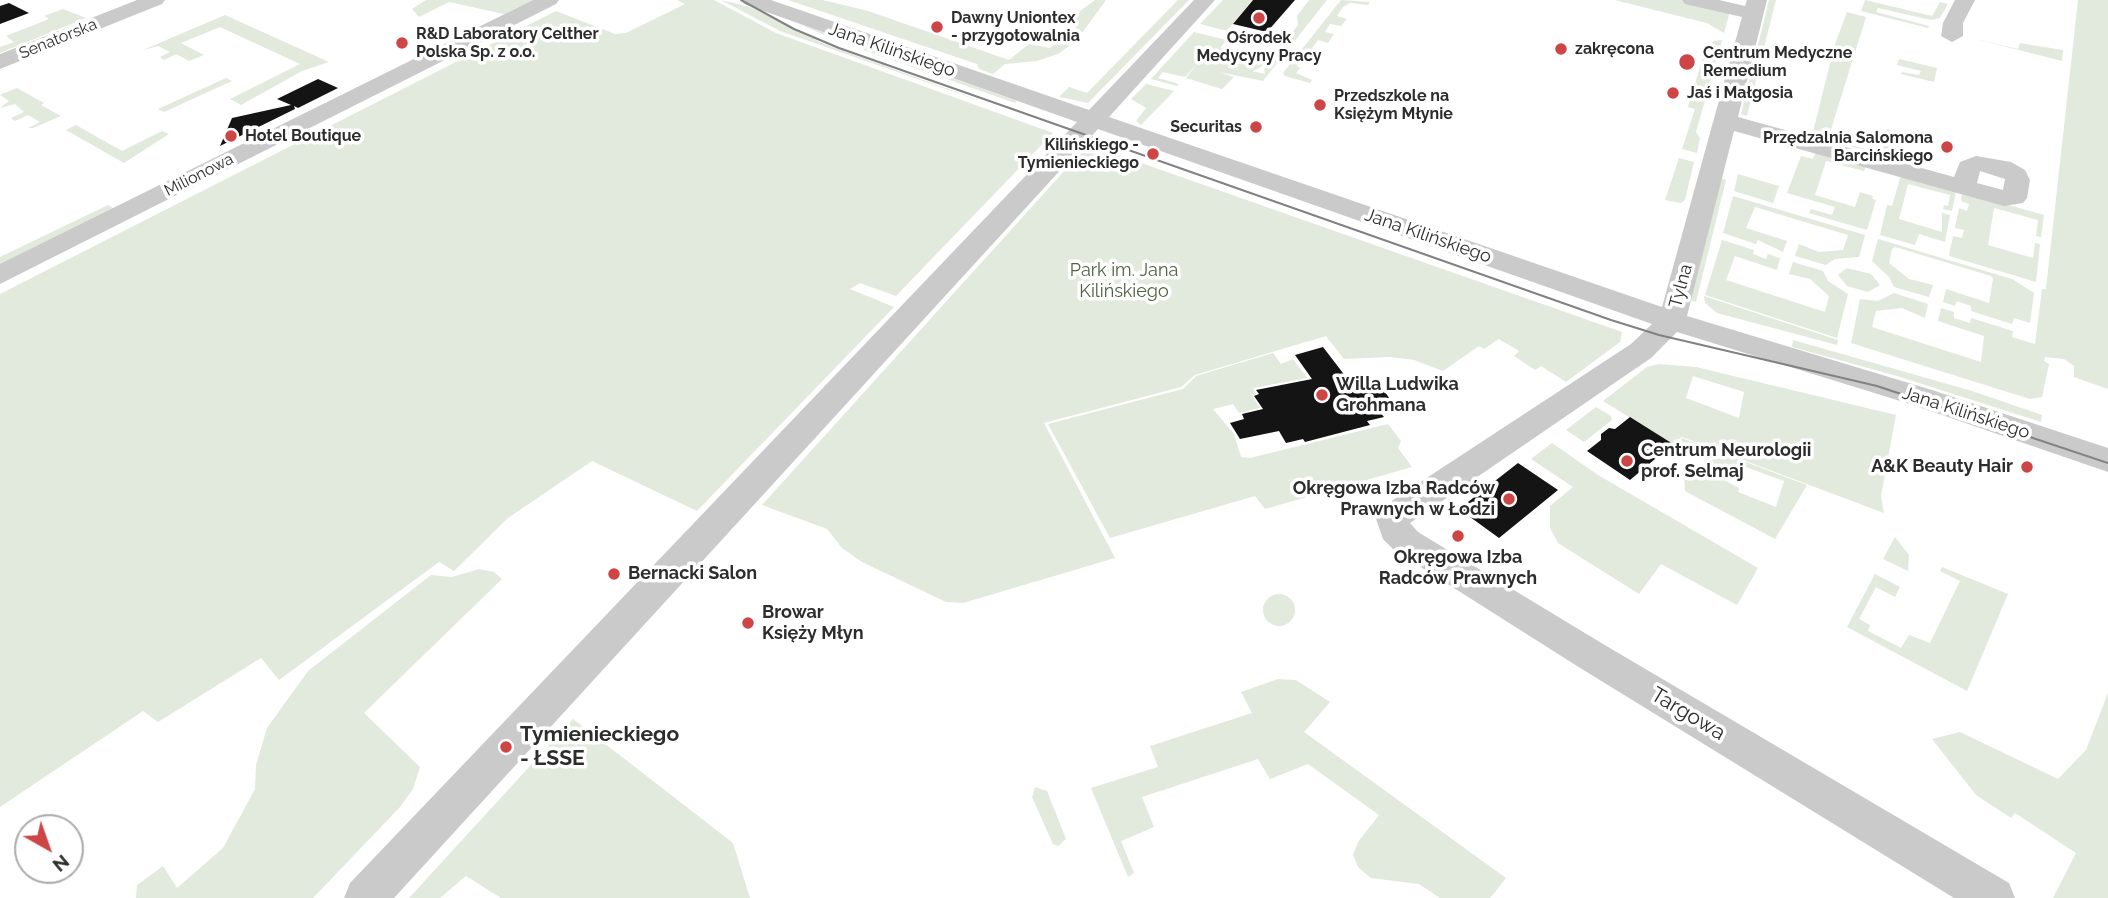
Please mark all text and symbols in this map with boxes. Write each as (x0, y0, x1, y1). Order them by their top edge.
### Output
place label: Dawny Uniontex - przygotowalnia (951, 8, 1080, 46)
marker: Ośrodek Medycyny Pracy (1251, 10, 1267, 26)
street label: Senatorska (16, 15, 100, 63)
street label: Jana Kilińskiego (826, 18, 958, 82)
marker: Dawny Uniontex - przygotowalnia (929, 19, 945, 35)
place label: R&D Laboratory Celther Polska Sp. z o.o. (416, 24, 599, 62)
place label: Ośrodek Medycyny Pracy (1197, 28, 1321, 66)
marker: R&D Laboratory Celther Polska Sp. z o.o. (394, 35, 410, 51)
place label: zakręcona (1575, 39, 1654, 59)
marker: zakręcona (1553, 41, 1569, 57)
place label: Centrum Medyczne Remedium (1703, 43, 1852, 81)
marker: Centrum Medyczne Remedium (1677, 52, 1697, 72)
place label: Jaś i Małgosia (1687, 83, 1793, 103)
marker: Jaś i Małgosia (1665, 85, 1681, 101)
place label: Przedszkole na Księżym Młynie (1334, 86, 1453, 124)
marker: Przedszkole na Księżym Młynie (1312, 97, 1328, 113)
place label: Securitas (1170, 117, 1242, 137)
marker: Securitas (1248, 119, 1264, 135)
place label: Hotel Boutique (245, 126, 361, 146)
marker: Hotel Boutique (223, 128, 239, 144)
place label: Przędzalnia Salomona Barcińskiego (1763, 128, 1933, 166)
place label: Kilińskiego - Tymienieckiego (1018, 135, 1139, 173)
marker: Przędzalnia Salomona Barcińskiego (1939, 139, 1955, 155)
marker: Kilińskiego - Tymienieckiego (1145, 146, 1161, 162)
street label: Milionowa (161, 149, 237, 201)
street label: Jana Kilińskiego (1362, 204, 1494, 268)
park label: Park im. Jana Kilińskiego (1070, 260, 1178, 302)
street label: Tylna (1665, 262, 1697, 310)
place label: Willa Ludwika Grohmana (1336, 374, 1459, 416)
street label: Jana Kilińskiego (1900, 382, 2032, 444)
marker: Willa Ludwika Grohmana (1314, 387, 1330, 403)
place label: Centrum Neurologii prof. Selmaj (1641, 440, 1811, 482)
marker: Centrum Neurologii prof. Selmaj (1619, 453, 1635, 469)
place label: A&K Beauty Hair (1871, 456, 2013, 478)
marker: A&K Beauty Hair (2019, 459, 2035, 475)
place label: Okręgowa Izba Radców Prawnych w Łodzi (1293, 478, 1495, 520)
marker: Okręgowa Izba Radców Prawnych w Łodzi (1501, 491, 1517, 507)
marker: Okręgowa Izba Radców Prawnych (1450, 528, 1466, 544)
place label: Okręgowa Izba Radców Prawnych (1379, 547, 1537, 590)
place label: Bernacki Salon (628, 563, 757, 585)
marker: Bernacki Salon (606, 566, 622, 582)
place label: Browar Księży Młyn (762, 602, 864, 644)
marker: Browar Księży Młyn (740, 615, 756, 631)
street label: Targowa (1646, 682, 1730, 746)
place label: Tymienieckiego - ŁSSE (520, 722, 679, 772)
marker: Tymienieckiego - ŁSSE (498, 739, 514, 755)
north arrow (14, 814, 84, 884)
text: N (49, 850, 74, 877)

